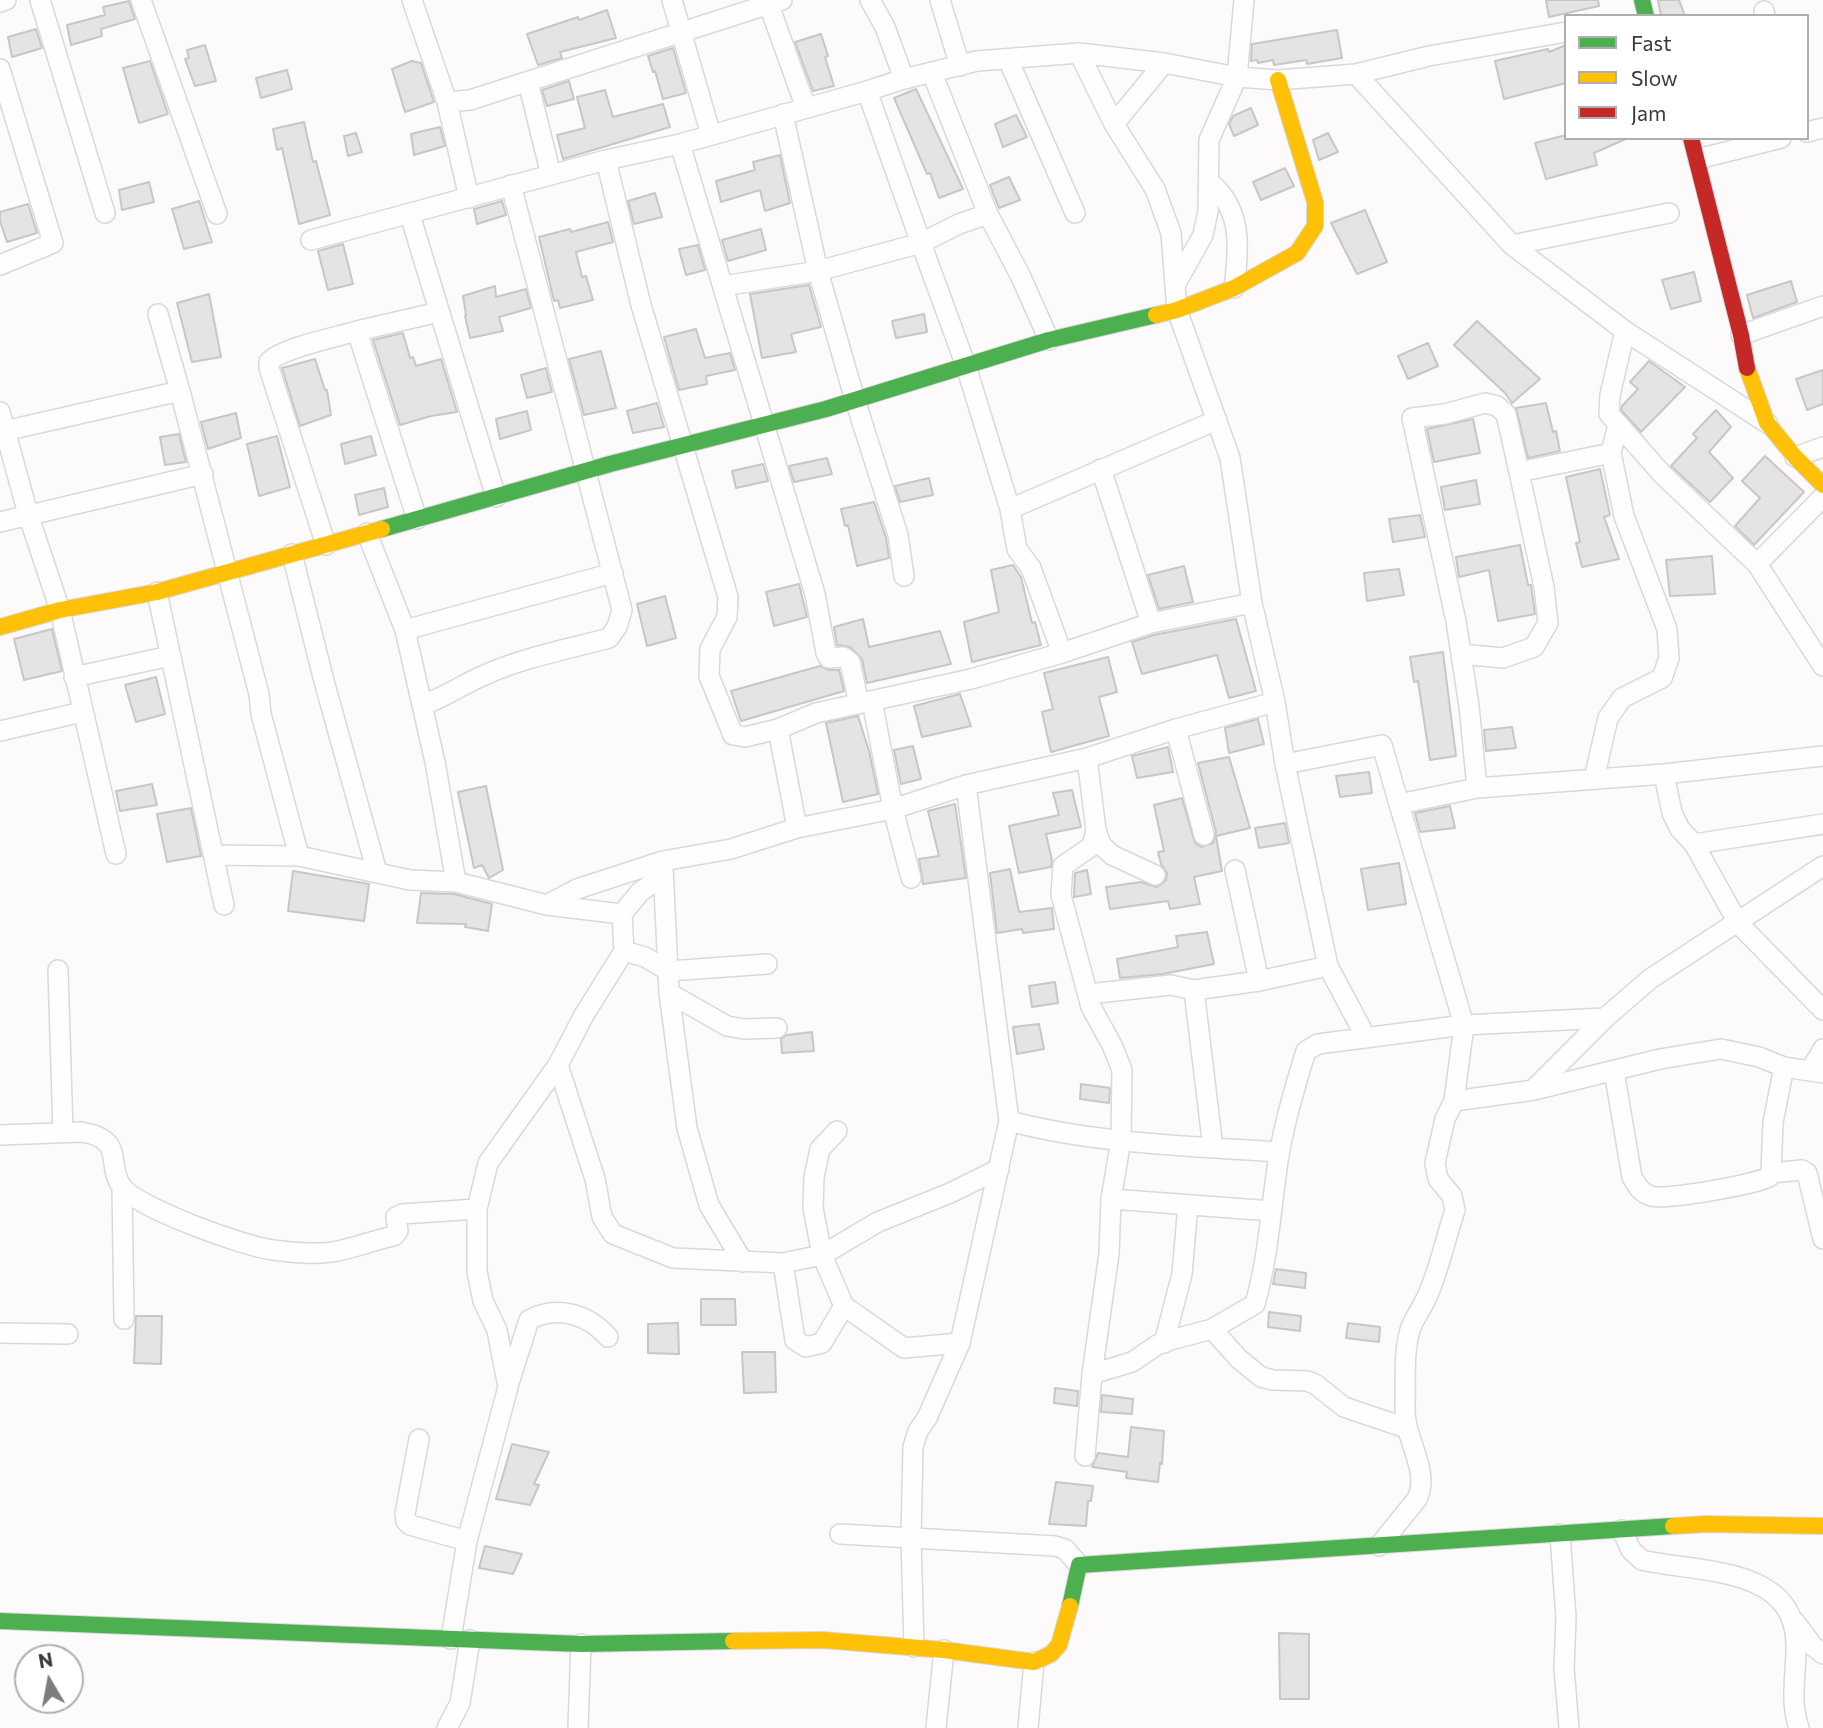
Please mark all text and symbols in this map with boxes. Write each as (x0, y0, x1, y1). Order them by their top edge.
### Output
legend (1564, 14, 1809, 140)
text: Fast (1631, 30, 1672, 55)
text: Slow (1631, 65, 1678, 90)
text: Jam (1631, 100, 1666, 125)
north arrow (14, 1644, 84, 1714)
text: N (37, 1647, 55, 1672)

